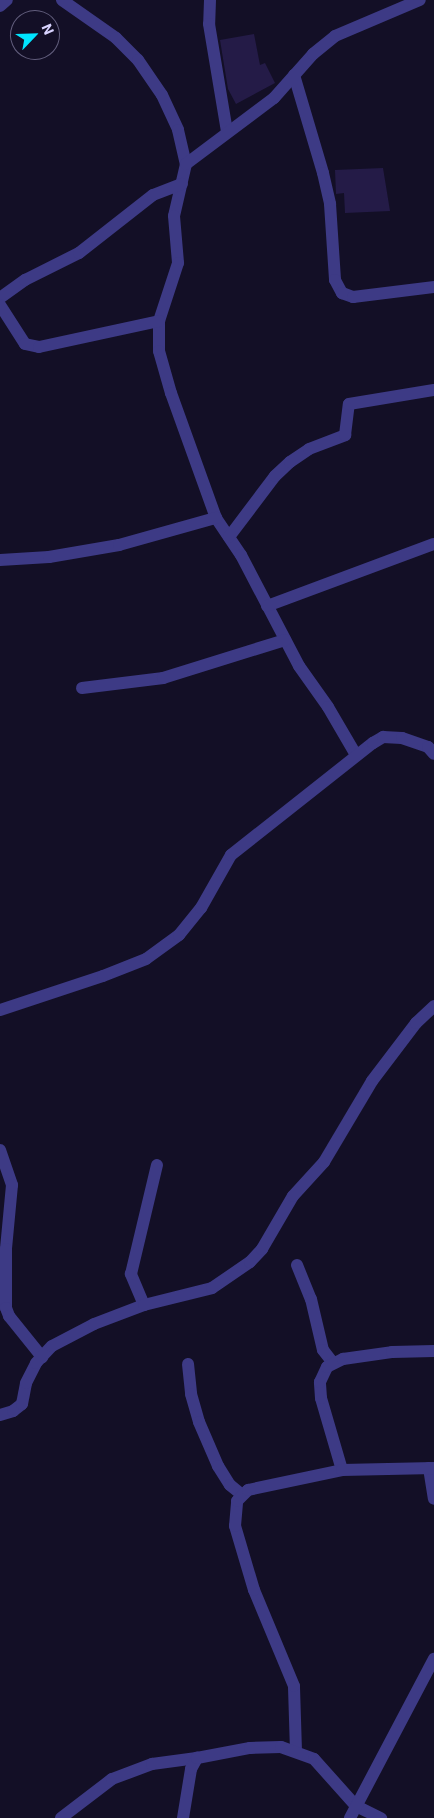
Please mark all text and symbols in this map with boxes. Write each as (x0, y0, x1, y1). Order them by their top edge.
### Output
north arrow (10, 10, 60, 60)
text: N (38, 22, 57, 37)

